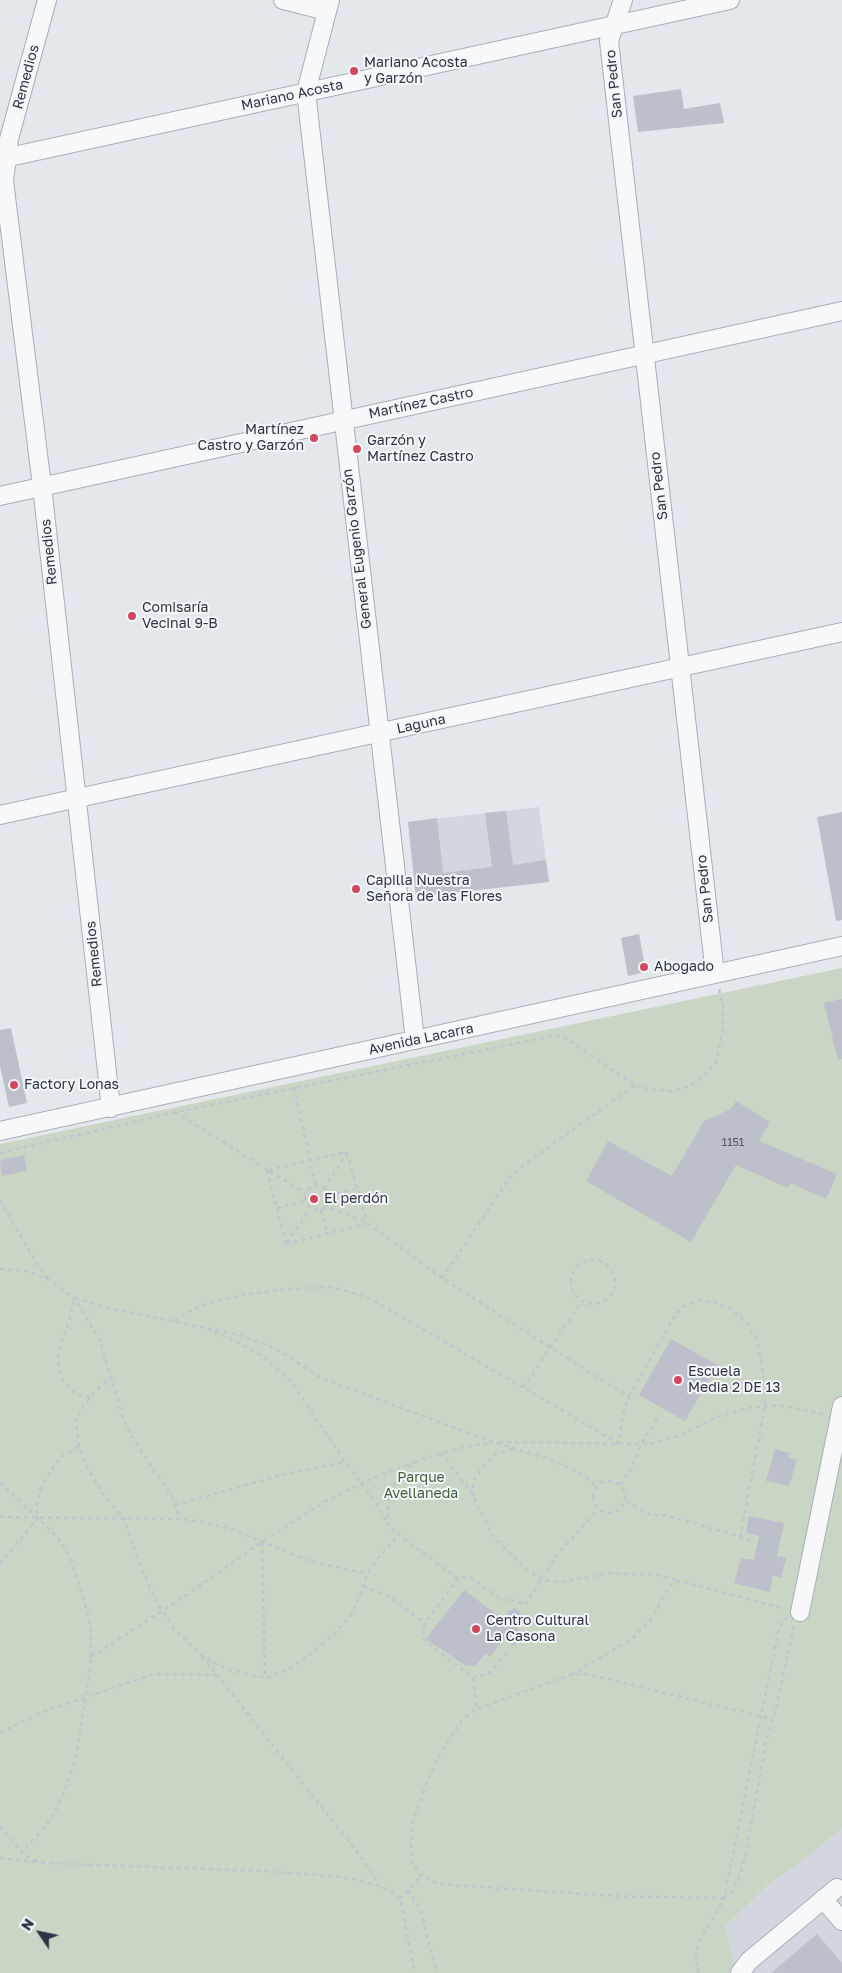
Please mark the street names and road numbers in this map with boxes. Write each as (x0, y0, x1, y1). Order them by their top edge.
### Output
street label: Remedios (9, 43, 43, 111)
street label: San Pedro (602, 49, 626, 119)
street label: Mariano Acosta (239, 76, 345, 114)
street label: Martínez Castro (367, 384, 475, 422)
street label: San Pedro (646, 451, 672, 521)
street label: General Eugenio Garzón (339, 468, 375, 630)
street label: Remedios (37, 518, 61, 586)
street label: Laguna (395, 711, 447, 737)
street label: San Pedro (693, 854, 717, 924)
street label: Remedios (82, 920, 106, 988)
street label: Avenida Lacarra (367, 1020, 475, 1058)

